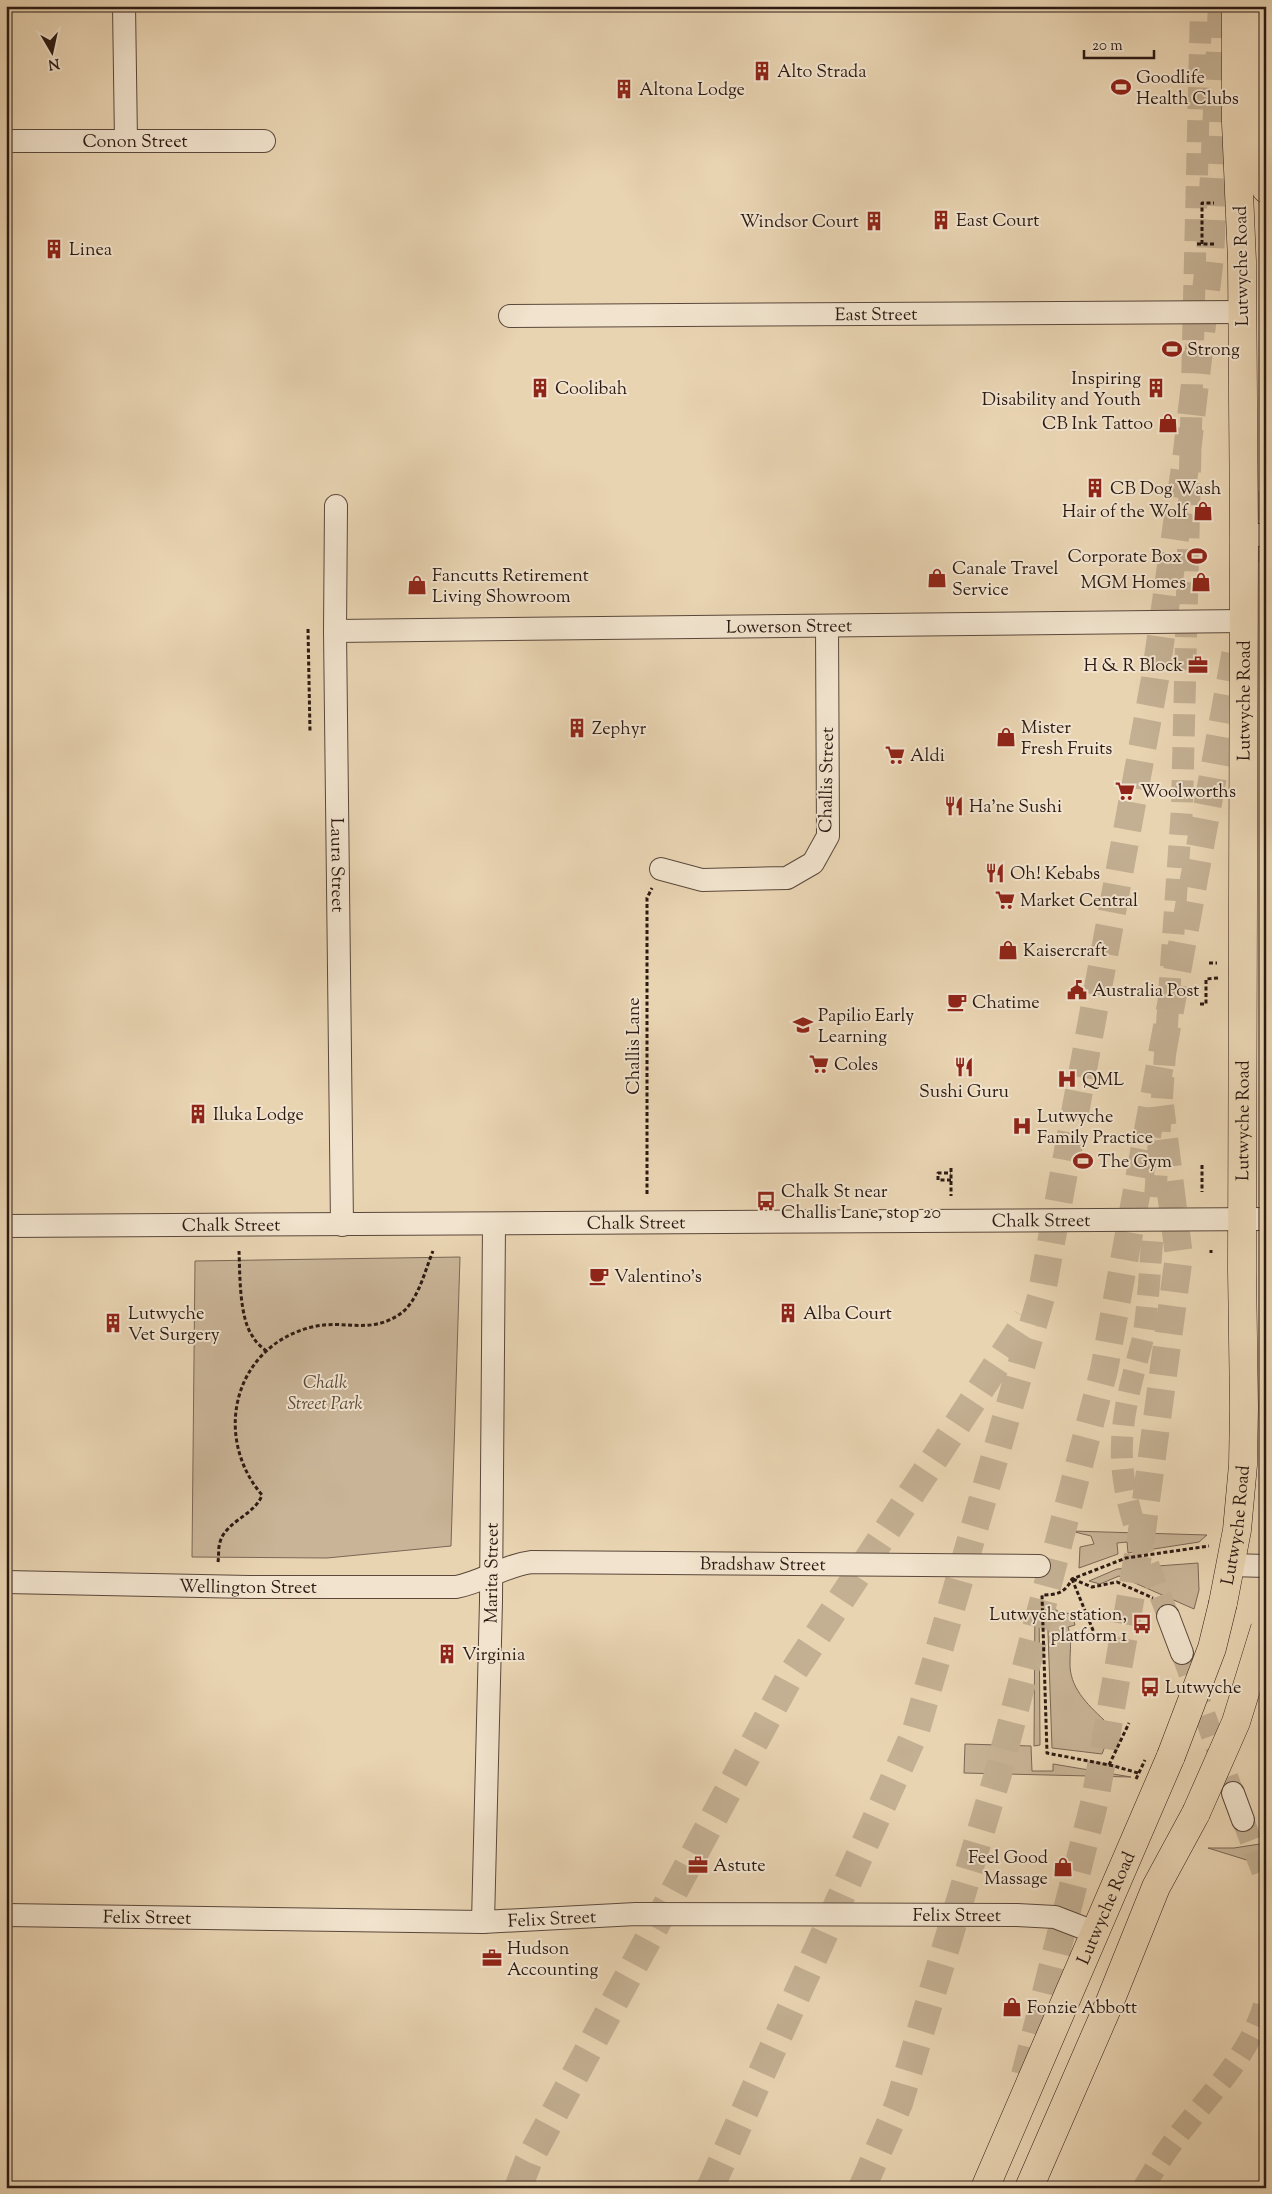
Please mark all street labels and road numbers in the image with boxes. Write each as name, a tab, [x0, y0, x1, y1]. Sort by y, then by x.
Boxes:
street label: Conon Street	[82, 130, 188, 156]
street label: Lutwyche Road	[1229, 205, 1257, 326]
street label: East Street	[835, 303, 917, 329]
street label: Lowerson Street	[726, 614, 852, 642]
street label: Lutwyche Road	[1232, 640, 1259, 761]
street label: Challis Street	[814, 727, 842, 833]
street label: Laura Street	[322, 818, 349, 912]
street label: Challis Lane	[622, 997, 648, 1095]
street label: Lutwyche Road	[1231, 1060, 1258, 1181]
street label: Chalk Street	[992, 1209, 1090, 1236]
street label: Chalk Street	[587, 1211, 685, 1238]
street label: Chalk Street	[182, 1213, 280, 1240]
street label: Lutwyche Road	[1216, 1464, 1258, 1587]
street label: Marita Street	[479, 1522, 507, 1624]
street label: Bradshaw Street	[700, 1552, 826, 1579]
street label: Wellington Street	[179, 1575, 317, 1602]
street label: Lutwyche Road	[1072, 1848, 1143, 1969]
street label: Felix Street	[913, 1904, 1001, 1930]
street label: Felix Street	[103, 1905, 191, 1933]
street label: Felix Street	[507, 1905, 597, 1936]

